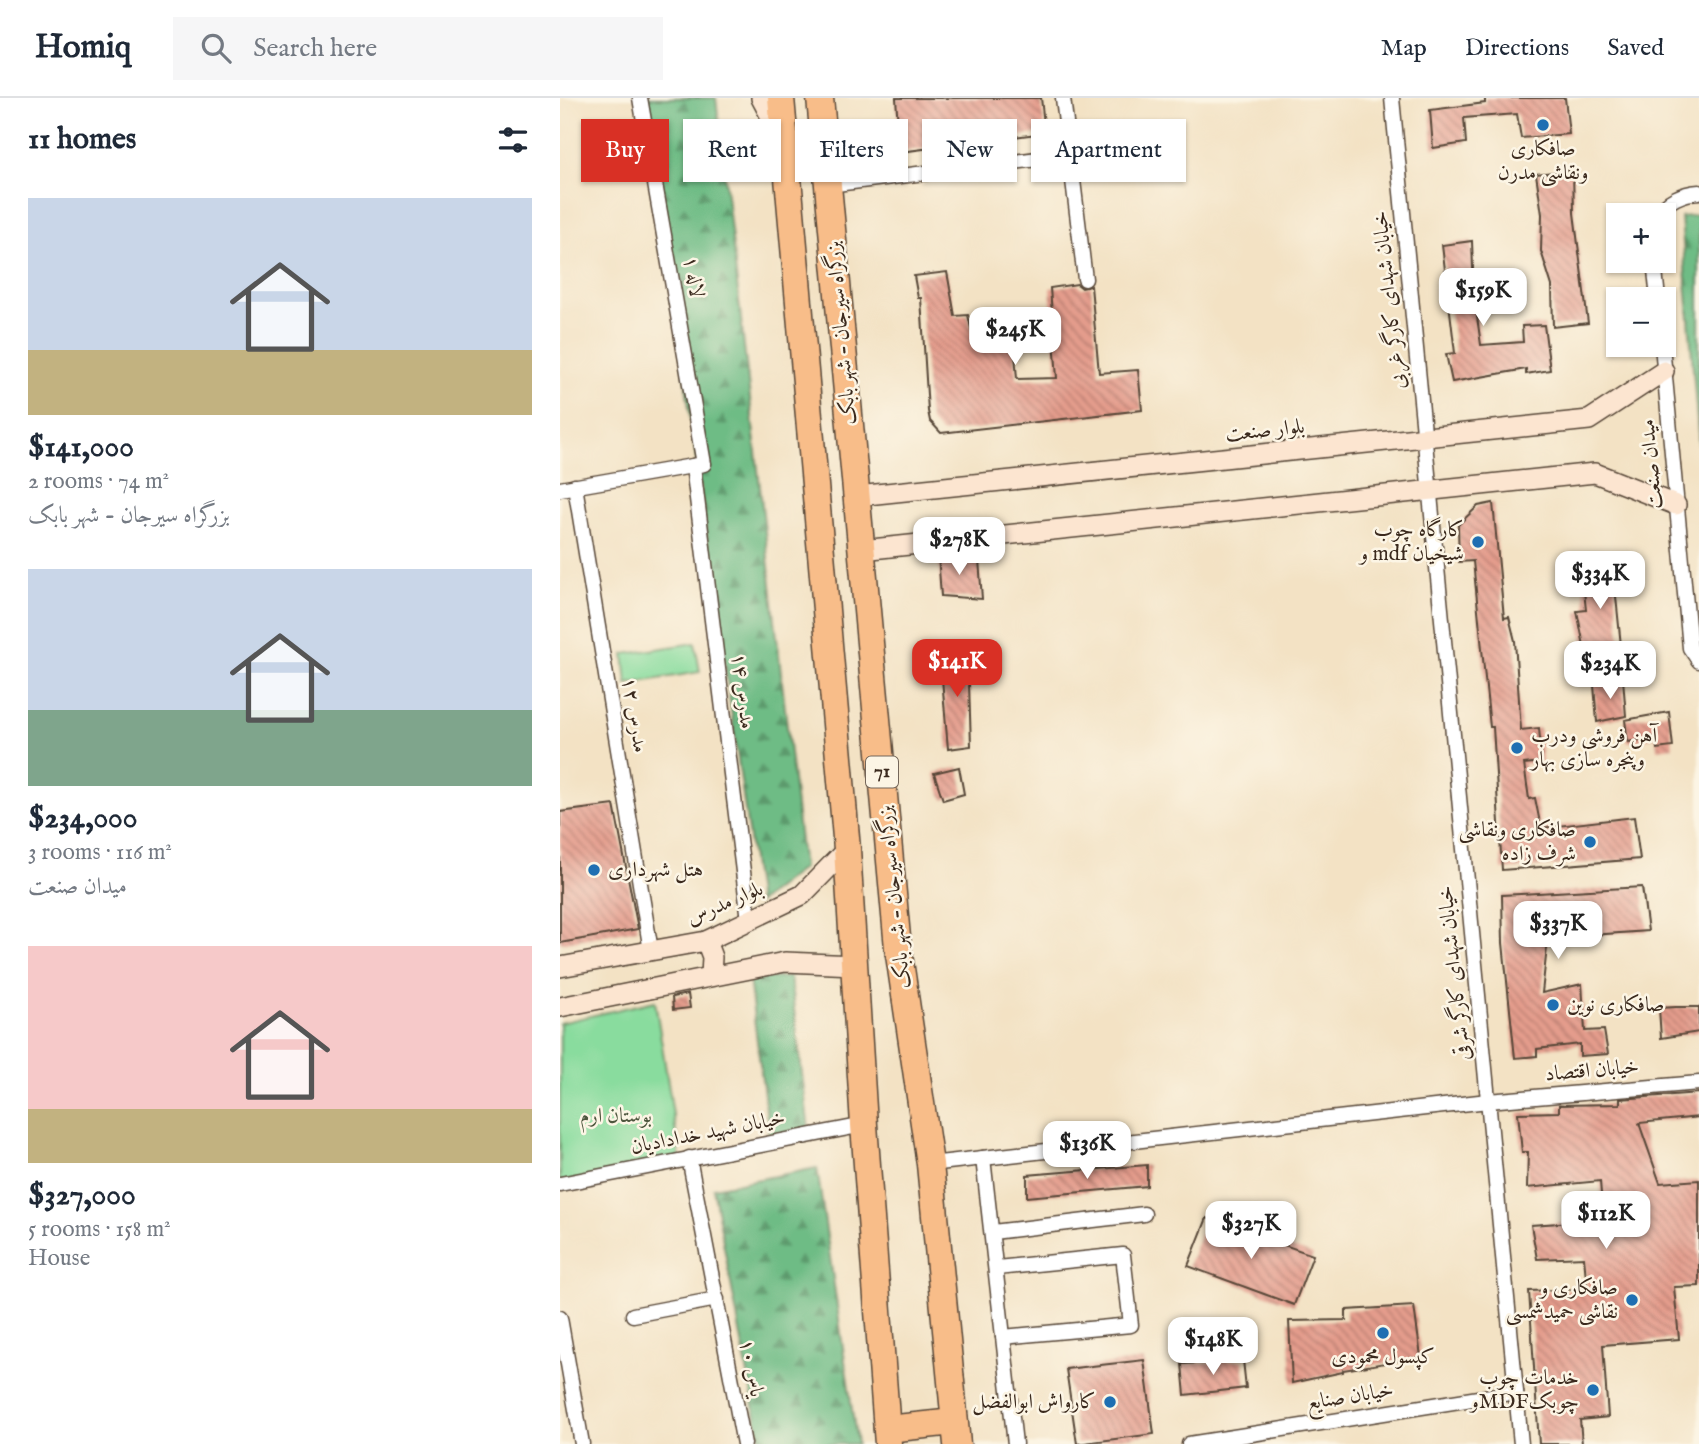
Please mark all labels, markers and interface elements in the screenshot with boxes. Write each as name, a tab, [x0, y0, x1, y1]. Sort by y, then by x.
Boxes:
search box	[173, 17, 663, 80]
text: Homiq	[35, 27, 131, 69]
icon: search	[197, 29, 235, 67]
text: Search here	[253, 32, 377, 65]
text: Map	[1381, 33, 1427, 64]
text: Directions	[1465, 33, 1569, 64]
text: Saved	[1607, 33, 1664, 64]
marker: صافکاری ونقاشی مدرن	[1535, 117, 1551, 133]
chip: Buy	[581, 119, 669, 182]
chip: Rent	[683, 119, 781, 182]
chip: Filters	[795, 119, 908, 182]
chip: New	[922, 119, 1017, 182]
chip: Apartment	[1031, 119, 1186, 182]
text: 11 homes	[28, 121, 136, 159]
icon: filters	[494, 121, 532, 159]
place label: صافکاری ونقاشی مدرن	[1498, 136, 1588, 187]
map controls	[1606, 203, 1676, 357]
button: +	[1606, 203, 1676, 273]
street label: خیابان شهدای کارگر غربی	[1365, 210, 1413, 391]
street label: بزرگراه سیرجان - شهر بابک	[819, 240, 863, 426]
icon: home	[217, 244, 343, 370]
street label: لاله ۱	[676, 254, 710, 300]
pin: $159K	[1434, 268, 1532, 328]
text: $159K	[1455, 276, 1511, 305]
button: −	[1606, 287, 1676, 357]
pin: $245K	[966, 308, 1064, 367]
text: $245K	[985, 315, 1045, 344]
street label: بلوار صنعت	[1224, 413, 1306, 449]
street label: میدان صنعت	[1635, 418, 1669, 510]
text: $141,000	[28, 429, 134, 467]
text: 2 rooms · 74 m²	[28, 467, 169, 496]
text: بزرگراه سیرجان - شهر بابک	[28, 501, 229, 530]
place label: کارگاه چوب و mdf شیخیان	[1358, 516, 1464, 568]
pin: $278K	[910, 518, 1008, 577]
text: $278K	[929, 525, 989, 554]
marker: کارگاه چوب و mdf شیخیان	[1470, 534, 1486, 550]
pin: $334K	[1551, 552, 1649, 611]
text: $334K	[1571, 559, 1629, 588]
icon: home	[217, 615, 343, 741]
pin: $141K	[908, 640, 1006, 699]
pin: $234K	[1561, 642, 1659, 701]
text: $141K	[928, 647, 986, 676]
text: $234K	[1580, 649, 1640, 678]
street label: مدرس ۱۴	[724, 651, 760, 731]
street label: مدرس ۱۲	[615, 675, 653, 755]
place label: آهن فروشی ودرب وپنجره سازی بهار	[1529, 722, 1660, 774]
marker: آهن فروشی ودرب وپنجره سازی بهار	[1509, 740, 1525, 756]
road number: 71	[866, 757, 898, 788]
text: $234,000	[28, 800, 138, 838]
street label: بزرگراه سیرجان - شهر بابک	[870, 804, 918, 990]
place label: صافکاری ونقاشی شرف زاده	[1459, 817, 1576, 868]
marker: صافکاری ونقاشی شرف زاده	[1582, 834, 1598, 850]
text: 3 rooms · 116 m²	[28, 838, 172, 867]
place label: هتل شهرداری	[608, 857, 703, 884]
marker: هتل شهرداری	[586, 862, 602, 878]
text: میدان صنعت	[28, 872, 127, 901]
street label: بلوار مدرس	[683, 876, 767, 932]
street label: خیابان شهدای کارگر شرقی	[1430, 884, 1478, 1062]
pin: $337K	[1509, 902, 1607, 961]
text: $337K	[1529, 909, 1587, 938]
icon: home	[217, 992, 343, 1118]
place label: صافکاری نوین	[1567, 992, 1665, 1019]
marker: صافکاری نوین	[1545, 997, 1561, 1013]
street label: خیابان اقتصاد	[1544, 1053, 1640, 1089]
park label: بوستان ارم	[580, 1103, 652, 1133]
street label: خیابان شهید خدادادیان	[628, 1105, 788, 1161]
pin: $136K	[1038, 1122, 1136, 1181]
text: $136K	[1059, 1129, 1115, 1158]
text: $327,000	[28, 1177, 136, 1215]
pin: $112K	[1557, 1192, 1655, 1251]
text: $112K	[1577, 1199, 1635, 1228]
pin: $327K	[1202, 1202, 1300, 1261]
text: $327K	[1221, 1209, 1281, 1238]
text: 5 rooms · 158 m²	[28, 1215, 171, 1244]
text: House	[28, 1244, 90, 1273]
place label: صافکاری و نقاشی حمیدشمسی	[1506, 1275, 1618, 1326]
marker: صافکاری و نقاشی حمیدشمسی	[1624, 1292, 1640, 1308]
pin: $148K	[1164, 1318, 1262, 1377]
text: $148K	[1184, 1325, 1242, 1354]
marker: کپسول محمودی	[1375, 1325, 1391, 1341]
street label: یاس ۱۰	[732, 1337, 770, 1400]
place label: کپسول محمودی	[1331, 1344, 1435, 1371]
place label: خدمات چوب وMDFچوبک	[1468, 1365, 1579, 1416]
street label: خیابان صنایع	[1304, 1377, 1396, 1421]
marker: خدمات چوب وMDFچوبک	[1585, 1382, 1601, 1398]
place label: کارواش ابوالفضل	[972, 1389, 1096, 1416]
marker: کارواش ابوالفضل	[1102, 1394, 1118, 1410]

